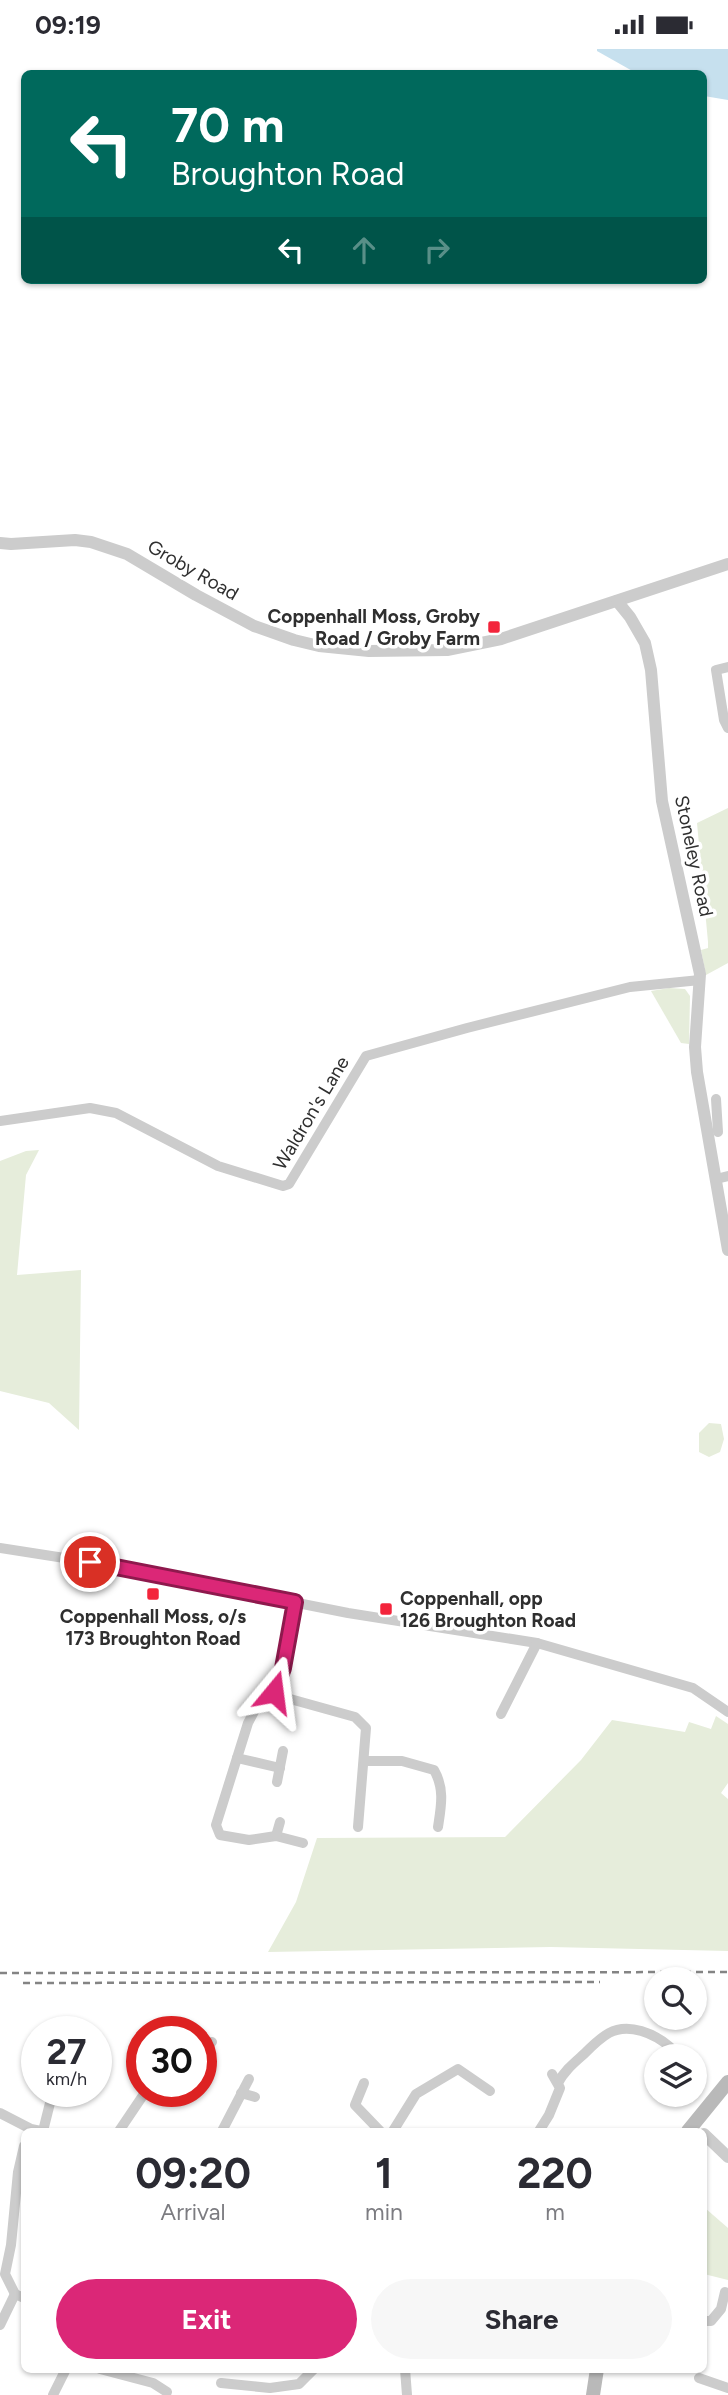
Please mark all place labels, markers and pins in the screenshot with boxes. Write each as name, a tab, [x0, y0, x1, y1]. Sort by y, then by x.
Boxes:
place label: Coppenhall Moss, Groby Road / Groby Farm	[268, 605, 480, 650]
marker: Coppenhall Moss, Groby Road / Groby Farm	[486, 619, 502, 635]
pin	[60, 1532, 120, 1592]
marker: Coppenhall Moss, o/s 173 Broughton Road	[145, 1586, 161, 1602]
place label: Coppenhall, opp 126 Broughton Road	[400, 1587, 576, 1632]
marker: Coppenhall, opp 126 Broughton Road	[378, 1601, 394, 1617]
place label: Coppenhall Moss, o/s 173 Broughton Road	[60, 1605, 246, 1650]

